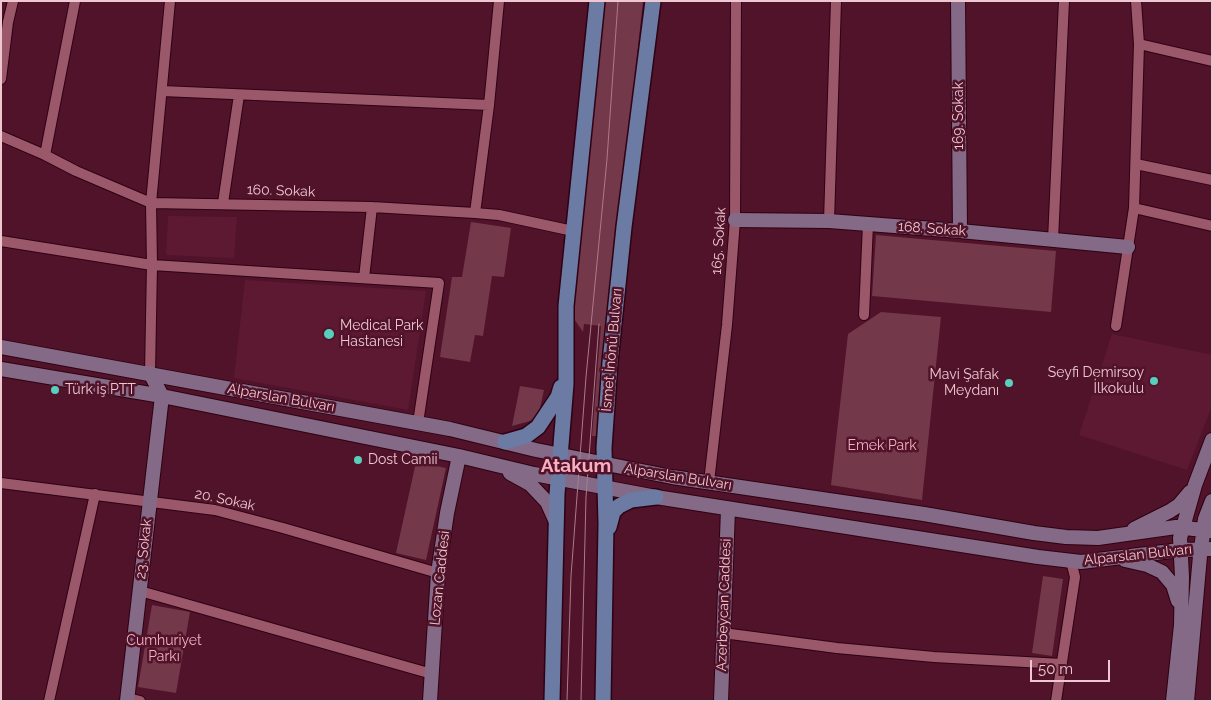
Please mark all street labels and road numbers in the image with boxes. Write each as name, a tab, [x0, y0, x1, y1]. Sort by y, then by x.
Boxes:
street label: 169. Sokak	[951, 82, 967, 150]
street label: 160. Sokak	[246, 181, 316, 201]
street label: 165. Sokak	[708, 207, 730, 275]
street label: 168. Sokak	[897, 218, 967, 240]
street label: İsmet İnönü Bulvarı	[598, 288, 626, 412]
street label: Alparslan Bulvarı	[226, 380, 336, 416]
street label: Alparslan Bulvarı	[623, 460, 733, 494]
street label: 20. Sokak	[193, 485, 257, 515]
street label: 23. Sokak	[132, 518, 156, 580]
street label: Lozan Caddesi	[427, 530, 453, 626]
street label: Azerbeycan Caddesi	[713, 538, 735, 672]
street label: Alparslan Bulvarı	[1083, 541, 1193, 569]

